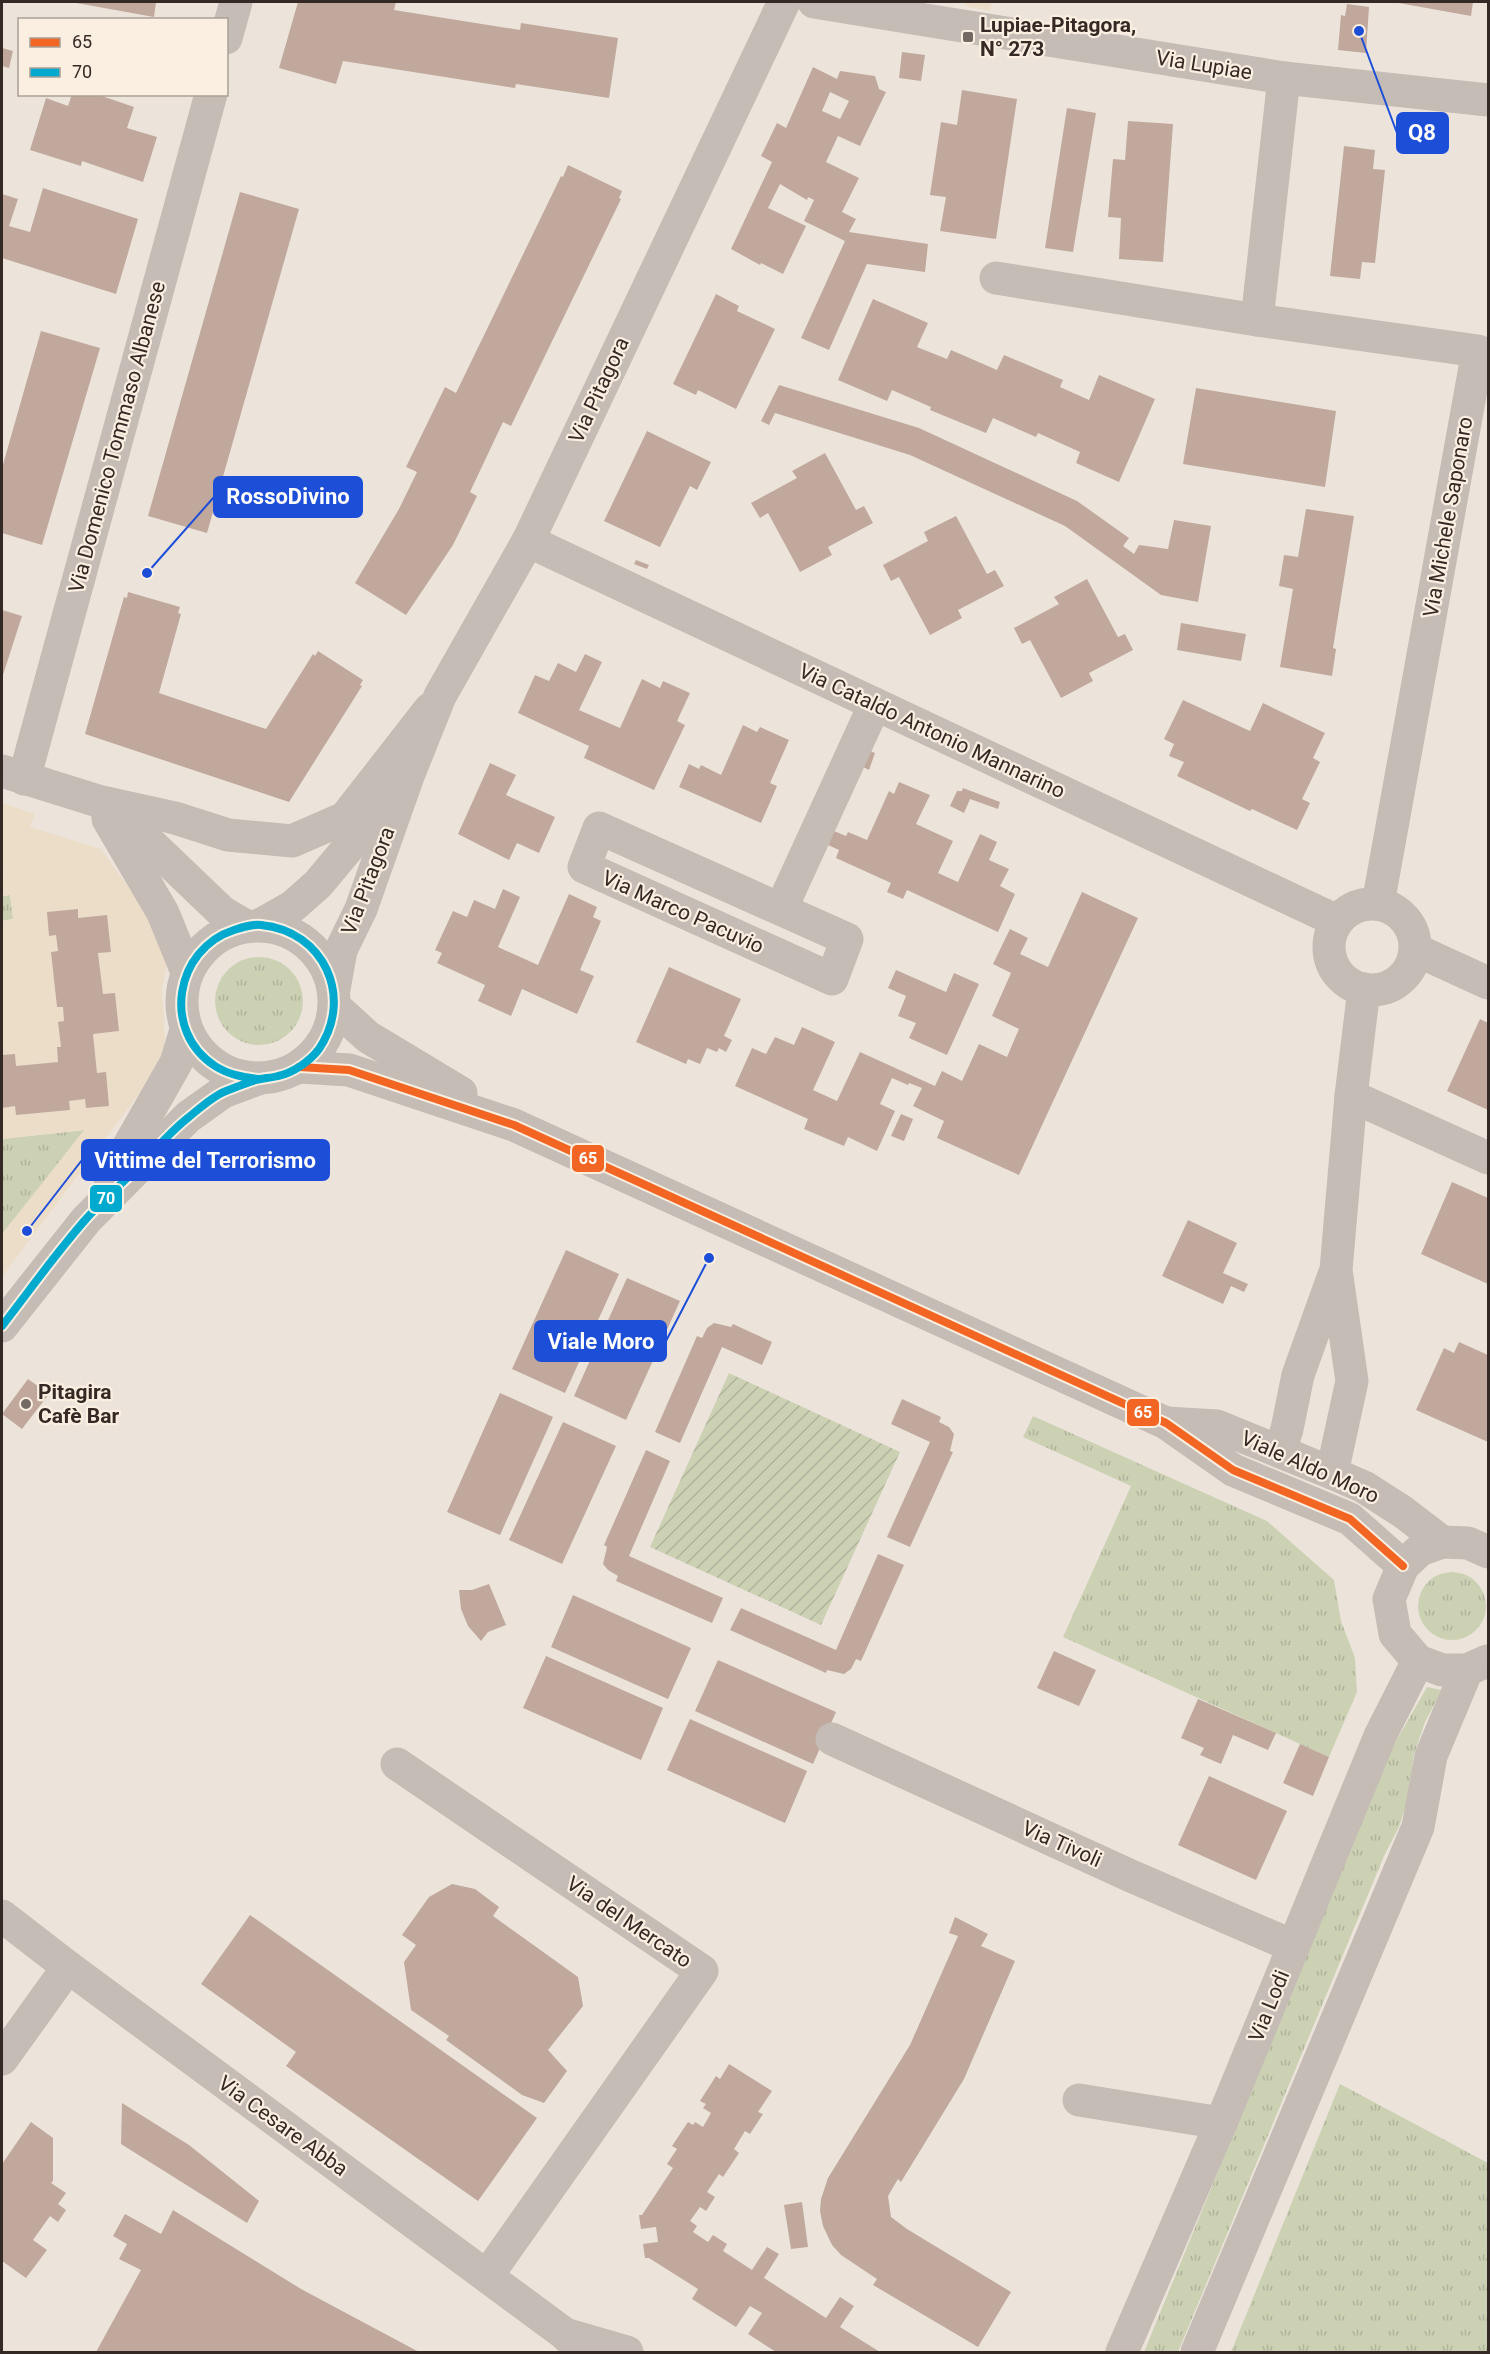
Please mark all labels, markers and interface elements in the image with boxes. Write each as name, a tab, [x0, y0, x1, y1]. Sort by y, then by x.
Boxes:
place label: Lupiae-Pitagora, N° 273	[980, 13, 1136, 61]
legend	[18, 18, 228, 96]
marker: Lupiae-Pitagora, N° 273	[961, 30, 975, 44]
text: 65	[72, 31, 92, 52]
street label: Via Lupiae	[1154, 46, 1254, 84]
text: 70	[72, 61, 92, 82]
callout: Q8	[1397, 113, 1448, 153]
text: Q8	[1408, 120, 1436, 145]
street label: Via Domenico Tommaso Albanese	[64, 279, 170, 595]
street label: Via Pitagora	[564, 333, 634, 447]
street label: Via Michele Saponaro	[1419, 415, 1477, 619]
callout: RossoDivino	[214, 477, 362, 517]
text: RossoDivino	[226, 484, 350, 509]
street label: Via Cataldo Antonio Mannarino	[795, 659, 1069, 803]
street label: Via Pitagora	[336, 824, 400, 938]
street label: Via Marco Pacuvio	[598, 866, 768, 958]
callout: Vittime del Terrorismo	[82, 1140, 329, 1180]
line badge: 65	[571, 1144, 605, 1173]
text: Vittime del Terrorismo	[94, 1148, 316, 1173]
text: 65	[579, 1149, 597, 1168]
line badge: 70	[89, 1184, 123, 1213]
text: 70	[97, 1189, 115, 1208]
callout: Viale Moro	[535, 1321, 666, 1361]
text: Viale Moro	[548, 1329, 654, 1354]
place label: Pitagira Cafè Bar	[38, 1380, 119, 1428]
marker: Pitagira Cafè Bar	[19, 1397, 33, 1411]
line badge: 65	[1126, 1398, 1160, 1427]
text: 65	[1134, 1403, 1152, 1422]
street label: Viale Aldo Moro	[1237, 1426, 1383, 1508]
street label: Via Tivoli	[1019, 1816, 1105, 1872]
street label: Via del Mercato	[562, 1871, 696, 1973]
street label: Via Lodi	[1244, 1967, 1294, 2045]
street label: Via Cesare Abba	[214, 2071, 352, 2181]

